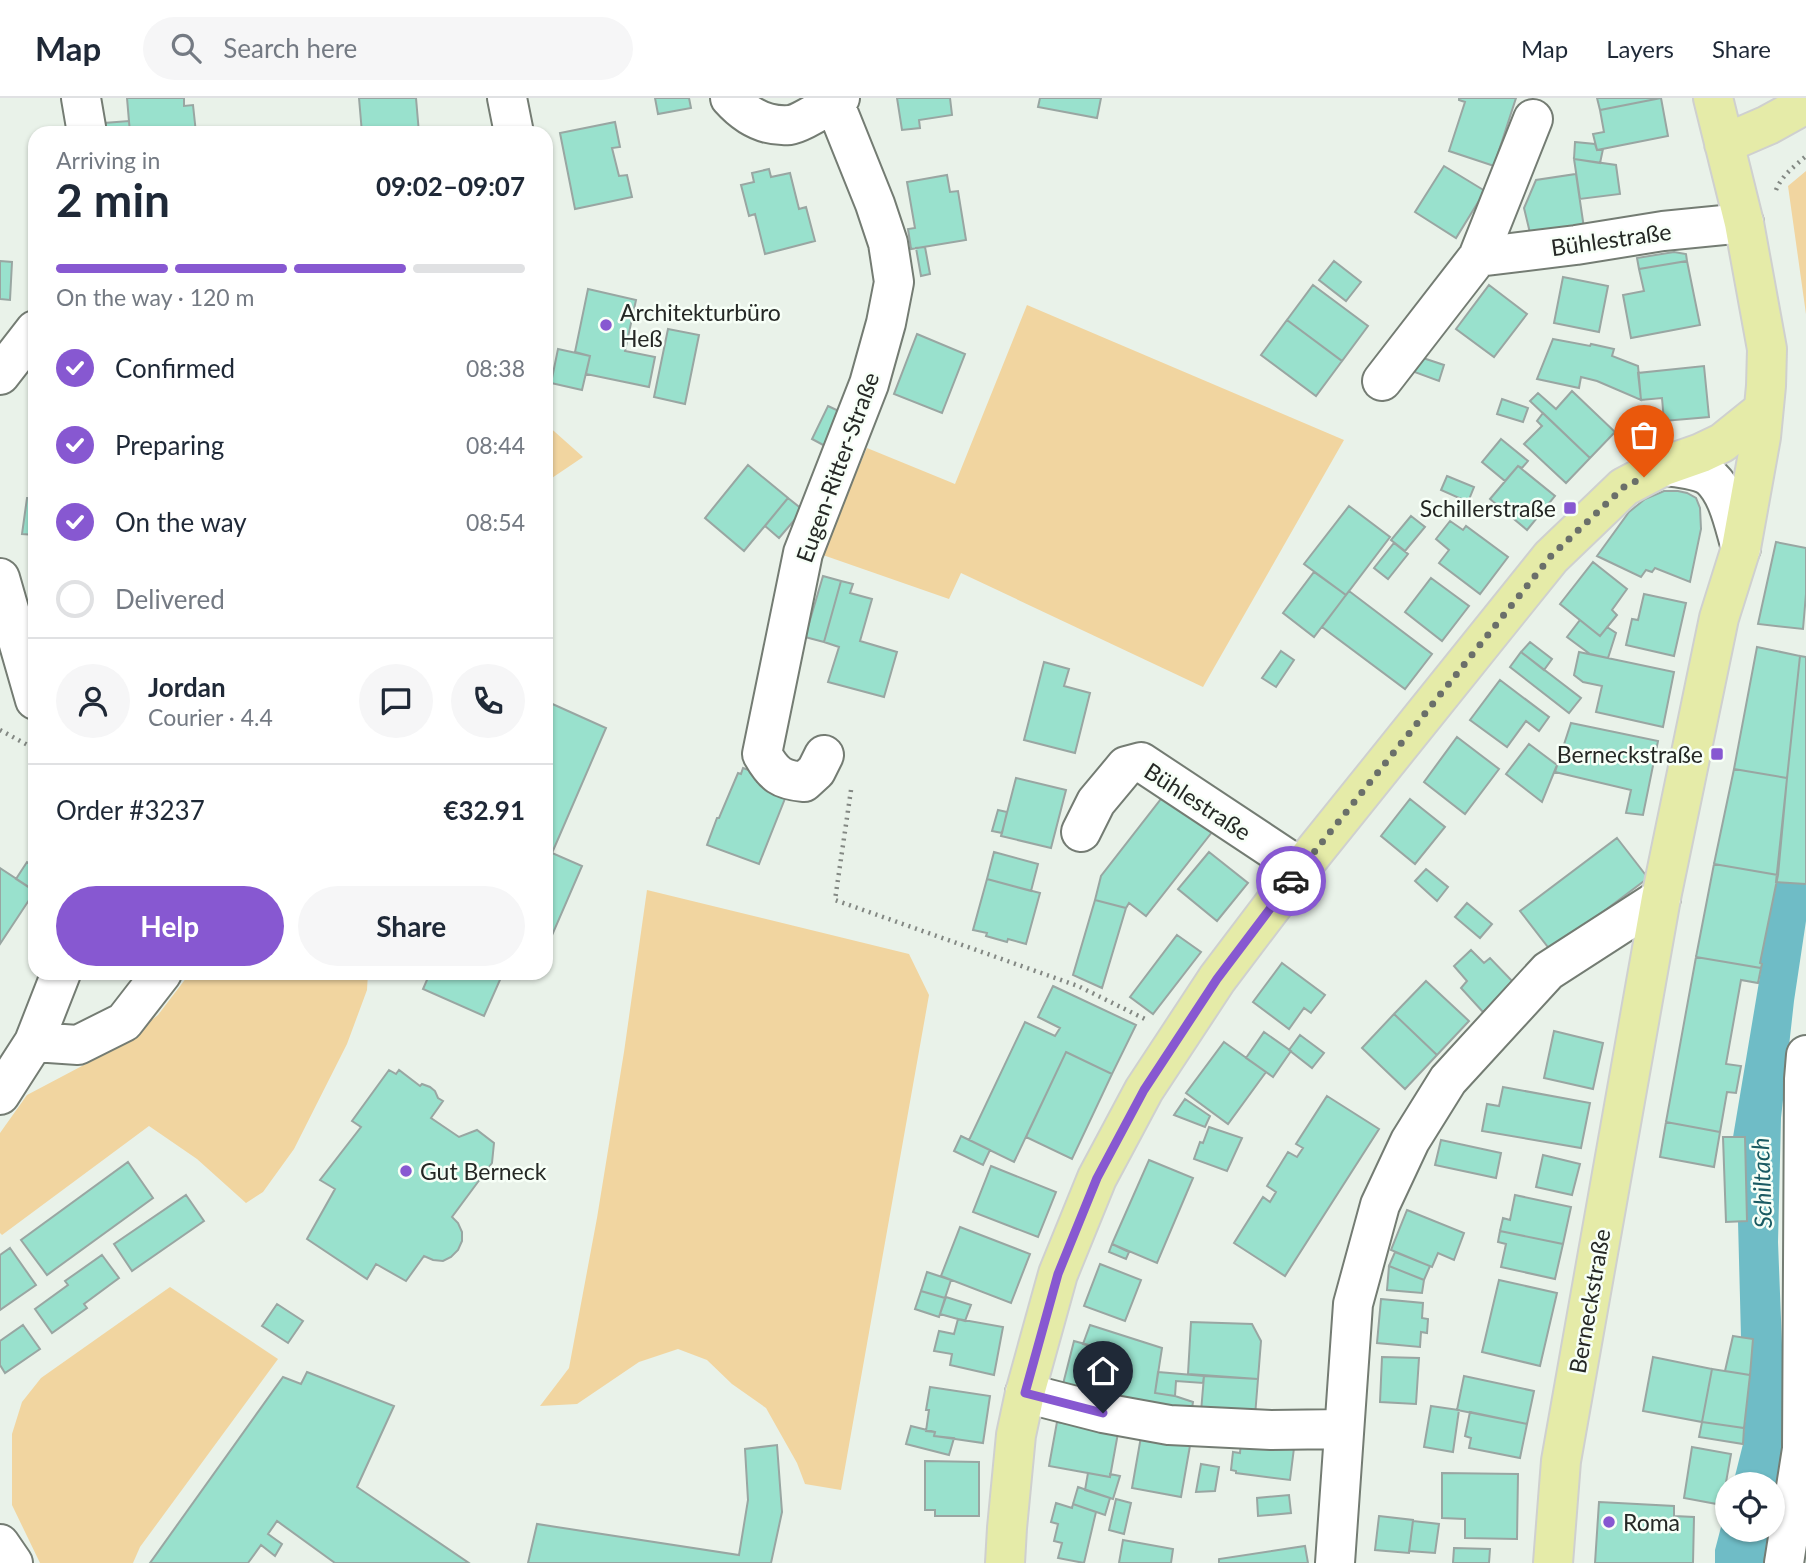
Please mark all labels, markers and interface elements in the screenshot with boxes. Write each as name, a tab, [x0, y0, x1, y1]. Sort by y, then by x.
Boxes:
search box	[143, 17, 633, 80]
text: Map	[35, 28, 101, 68]
icon: search	[167, 29, 205, 67]
text: Search here	[223, 32, 357, 64]
text: Map	[1521, 34, 1568, 63]
text: Layers	[1606, 34, 1674, 63]
text: Share	[1712, 34, 1771, 63]
text: Arriving in	[56, 146, 160, 174]
text: 09:02–09:07	[376, 170, 525, 202]
text: 2 min	[56, 172, 170, 227]
street label: Bühlestraße	[1549, 217, 1673, 261]
text: On the way · 120 m	[56, 283, 255, 311]
place label: Architekturbüro Heß	[620, 298, 781, 352]
marker: Architekturbüro Heß	[598, 317, 614, 333]
icon: check	[56, 349, 94, 387]
text: Confirmed	[115, 352, 235, 384]
text: 08:38	[466, 354, 525, 382]
street label: Eugen-Ritter-Straße	[790, 368, 884, 566]
pin	[1614, 405, 1674, 477]
icon: bag	[1625, 416, 1663, 454]
icon: check	[56, 426, 94, 464]
text: Preparing	[115, 429, 224, 461]
text: 08:44	[466, 431, 525, 459]
place label: Schillerstraße	[1420, 494, 1556, 522]
marker: Schillerstraße	[1562, 500, 1578, 516]
icon: check	[56, 503, 94, 541]
text: On the way	[115, 506, 247, 538]
text: 08:54	[466, 508, 525, 536]
text: Delivered	[115, 583, 225, 615]
button: person	[56, 664, 130, 738]
button: chat	[359, 664, 433, 738]
button: phone	[451, 664, 525, 738]
text: Jordan	[148, 671, 226, 703]
text: Courier · 4.4	[148, 703, 273, 731]
place label: Berneckstraße	[1557, 740, 1703, 768]
marker: Berneckstraße	[1709, 746, 1725, 762]
street label: Bühlestraße	[1140, 756, 1256, 846]
text: Order #3237	[56, 794, 205, 826]
text: €32.91	[443, 794, 525, 826]
courier	[1256, 846, 1326, 916]
icon: car	[1272, 862, 1310, 900]
button: Help	[56, 886, 284, 966]
button: Share	[298, 886, 525, 966]
water label: Schiltach	[1745, 1137, 1777, 1229]
place label: Gut Berneck	[420, 1157, 547, 1185]
marker: Gut Berneck	[398, 1163, 414, 1179]
street label: Berneckstraße	[1563, 1227, 1615, 1375]
pin	[1073, 1341, 1133, 1413]
icon: home	[1084, 1352, 1122, 1390]
map controls	[1715, 1472, 1785, 1542]
button: locate	[1715, 1472, 1785, 1542]
place label: Roma	[1623, 1508, 1680, 1536]
marker: Roma	[1601, 1514, 1617, 1530]

